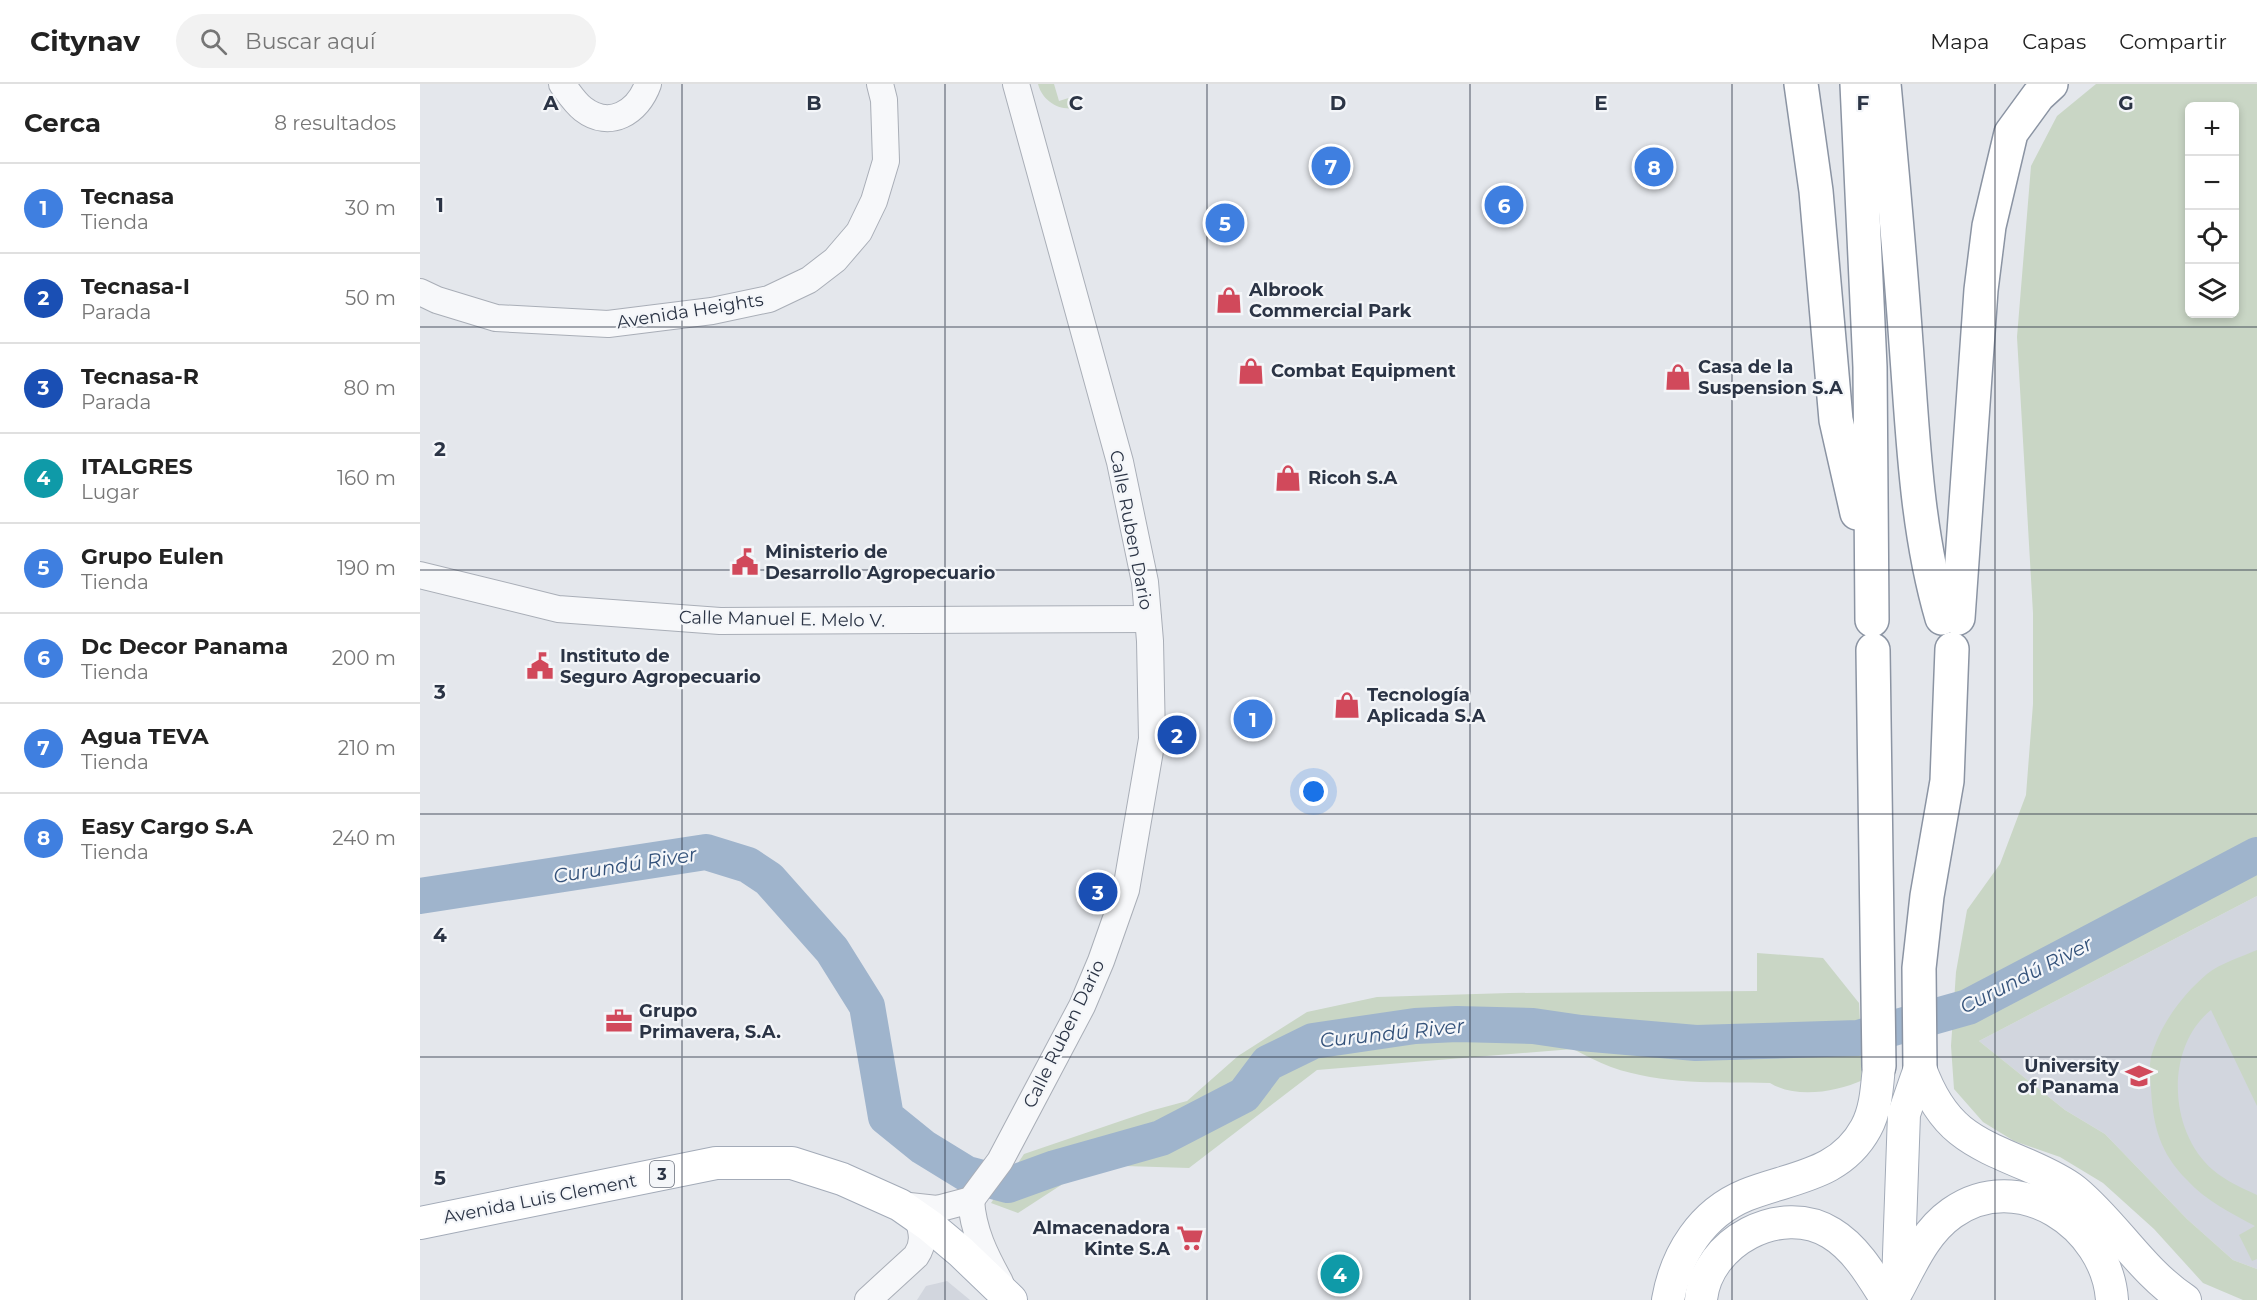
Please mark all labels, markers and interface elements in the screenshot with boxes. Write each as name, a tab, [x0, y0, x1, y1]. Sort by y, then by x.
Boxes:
search box	[176, 14, 596, 68]
text: Citynav	[30, 24, 140, 58]
icon: search	[197, 25, 230, 58]
text: Buscar aquí	[245, 28, 376, 55]
text: Mapa	[1930, 29, 1989, 54]
text: Capas	[2022, 29, 2086, 54]
text: Compartir	[2119, 29, 2227, 54]
text: A	[542, 91, 559, 115]
text: B	[806, 91, 822, 115]
text: C	[1069, 91, 1084, 115]
text: D	[1330, 91, 1346, 115]
text: E	[1594, 91, 1608, 115]
text: F	[1857, 91, 1870, 115]
text: G	[2118, 91, 2134, 115]
map controls	[2185, 102, 2239, 318]
button: +	[2185, 102, 2239, 156]
text: Cerca	[24, 107, 101, 139]
text: 8 resultados	[274, 111, 396, 135]
pin: 7	[1312, 144, 1350, 188]
pin: 8	[1634, 144, 1674, 190]
button: −	[2185, 156, 2239, 210]
pin: 6	[1484, 182, 1524, 228]
text: Tecnasa	[81, 183, 174, 210]
text: 1	[436, 193, 444, 217]
text: 1	[40, 196, 47, 220]
text: 30 m	[345, 196, 396, 220]
pin: 5	[1206, 200, 1244, 246]
text: Tienda	[81, 210, 149, 234]
button: locate	[2185, 210, 2239, 264]
button: layers	[2185, 264, 2239, 318]
text: Tecnasa-I	[81, 273, 190, 300]
place label: Albrook Commercial Park	[1248, 279, 1412, 322]
shop icon: Albrook Commercial Park	[1214, 285, 1244, 315]
text: 2	[38, 286, 49, 310]
text: 50 m	[345, 286, 396, 310]
street label: Avenida Heights	[615, 289, 765, 333]
text: Parada	[81, 300, 151, 324]
shop icon: Combat Equipment	[1236, 356, 1266, 386]
place label: Casa de la Suspension S.A	[1698, 356, 1843, 399]
place label: Combat Equipment	[1271, 360, 1456, 382]
shop icon: Casa de la Suspension S.A	[1663, 362, 1693, 392]
text: Tecnasa-R	[81, 363, 199, 390]
text: 3	[38, 376, 49, 400]
text: 80 m	[344, 376, 396, 400]
text: Parada	[81, 390, 151, 414]
text: 2	[434, 437, 446, 461]
street label: Calle Ruben Dario	[1105, 448, 1157, 612]
text: ITALGRES	[81, 453, 193, 480]
shop icon: Ricoh S.A	[1273, 463, 1303, 493]
text: 4	[37, 466, 50, 490]
text: 160 m	[337, 466, 396, 490]
place label: Ricoh S.A	[1308, 467, 1398, 489]
text: Lugar	[81, 480, 140, 504]
place label: Ministerio de Desarrollo Agropecuario	[765, 541, 995, 584]
text: Grupo Eulen	[81, 543, 224, 570]
public building icon: Ministerio de Desarrollo Agropecuario	[730, 547, 760, 577]
text: 5	[38, 556, 49, 580]
text: 190 m	[337, 556, 396, 580]
text: Tienda	[81, 570, 149, 594]
street label: Calle Manuel E. Melo V.	[679, 606, 885, 632]
text: Dc Decor Panama	[81, 633, 288, 660]
place label: Instituto de Seguro Agropecuario	[560, 645, 761, 688]
text: 6	[37, 646, 50, 670]
text: 200 m	[332, 646, 396, 670]
public building icon: Instituto de Seguro Agropecuario	[525, 651, 555, 681]
text: Tienda	[81, 660, 149, 684]
text: 3	[433, 680, 446, 704]
place label: Tecnología Aplicada S.A	[1366, 684, 1486, 727]
shop icon: Tecnología Aplicada S.A	[1332, 690, 1362, 720]
pin: 1	[1234, 696, 1272, 742]
pin: 2	[1158, 712, 1197, 758]
text: Agua TEVA	[81, 723, 209, 750]
text: 7	[37, 736, 50, 760]
text: 210 m	[338, 736, 396, 760]
text: Tienda	[81, 750, 149, 774]
your location	[1299, 777, 1328, 806]
text: Easy Cargo S.A	[81, 813, 253, 840]
text: 8	[37, 826, 50, 850]
text: 240 m	[332, 826, 396, 850]
text: Tienda	[81, 840, 149, 864]
water label: Curundú River	[551, 842, 700, 888]
pin: 3	[1078, 870, 1118, 914]
text: 4	[433, 923, 447, 947]
water label: Curundú River	[1956, 931, 2097, 1019]
street label: Calle Ruben Dario	[1019, 956, 1109, 1112]
place label: Grupo Primavera, S.A.	[639, 1000, 781, 1043]
office icon: Grupo Primavera, S.A.	[604, 1006, 634, 1036]
water label: Curundú River	[1319, 1013, 1466, 1053]
place label: University of Panama	[2018, 1055, 2119, 1098]
school or university icon: University of Panama	[2124, 1061, 2154, 1091]
road number: 3	[650, 1161, 674, 1187]
text: 5	[434, 1166, 446, 1190]
street label: Avenida Luis Clement	[442, 1169, 638, 1229]
place label: Almacenadora Kinte S.A	[1032, 1217, 1170, 1260]
supermarket icon: Almacenadora Kinte S.A	[1175, 1223, 1205, 1253]
pin: 4	[1320, 1252, 1360, 1296]

